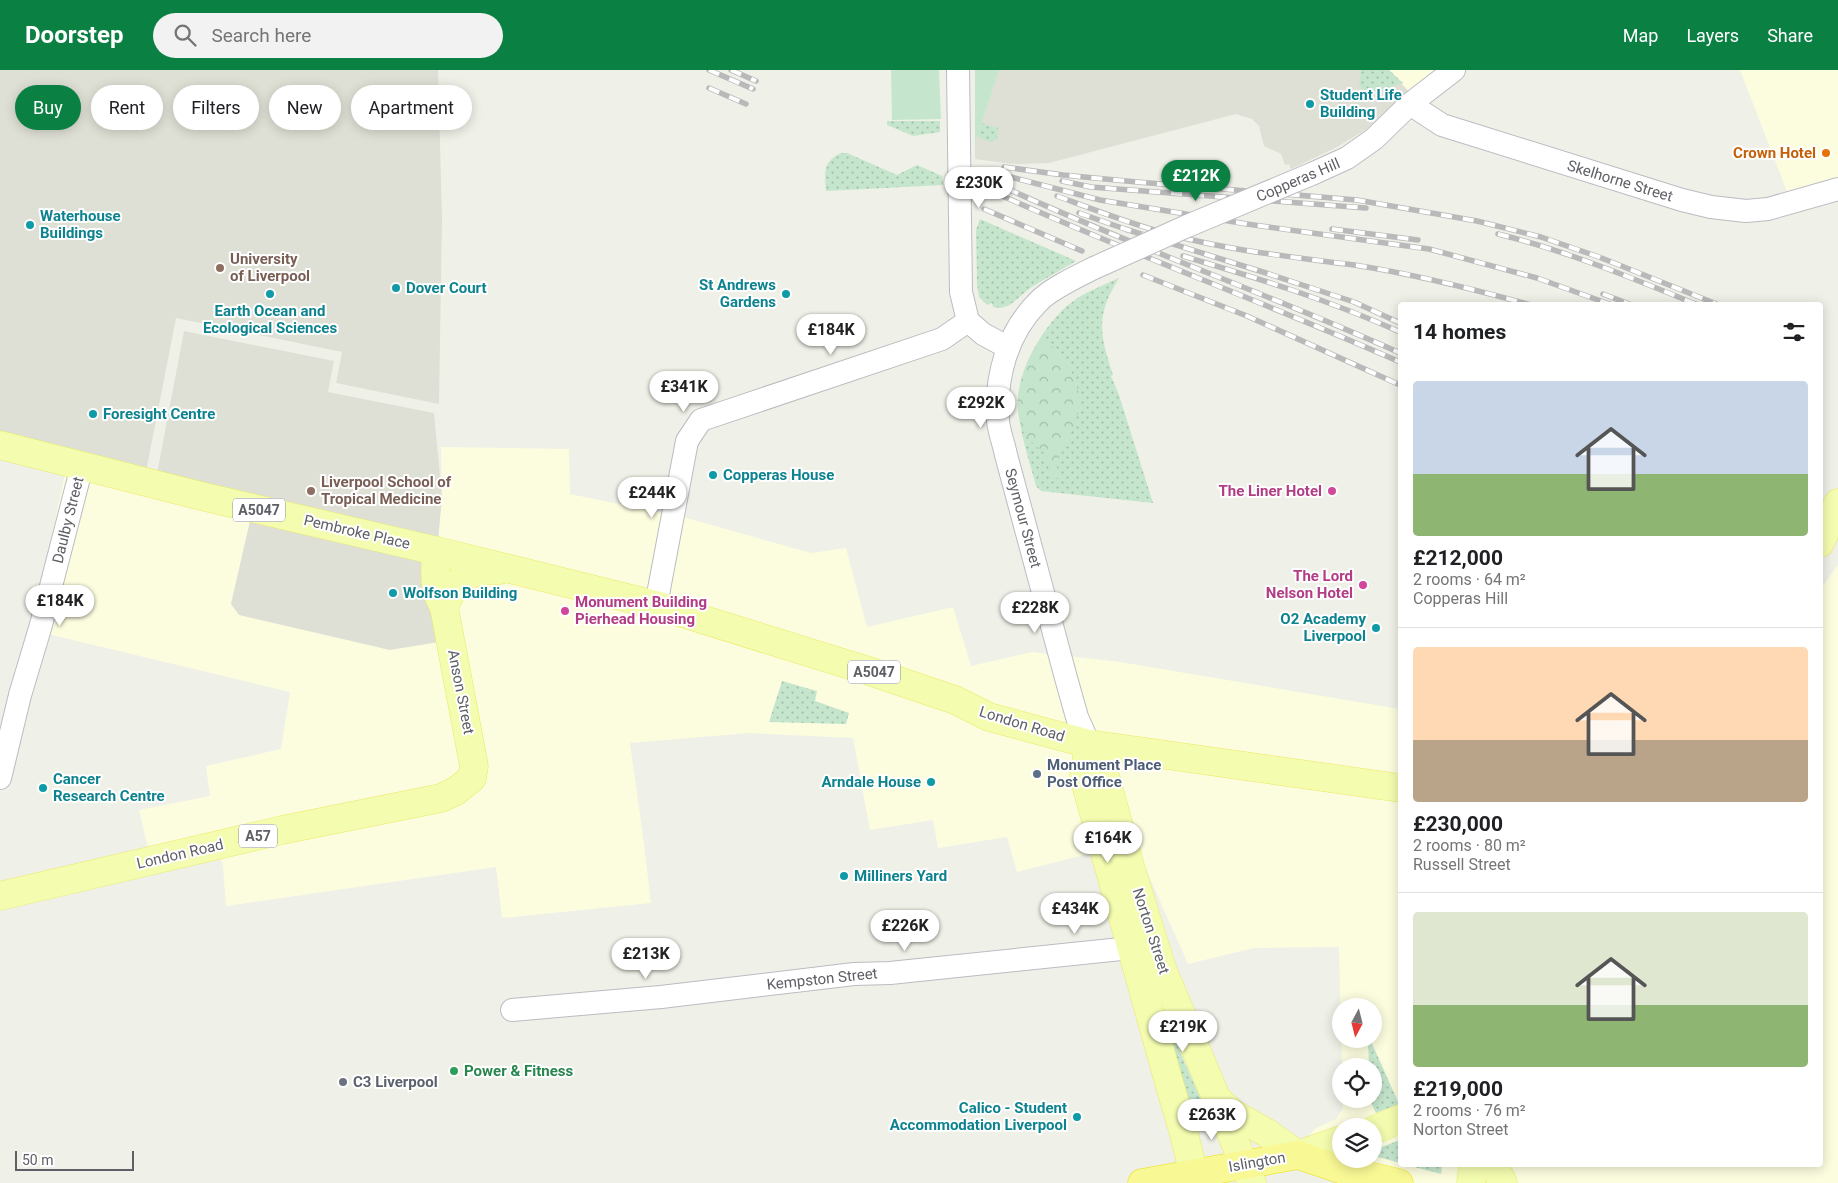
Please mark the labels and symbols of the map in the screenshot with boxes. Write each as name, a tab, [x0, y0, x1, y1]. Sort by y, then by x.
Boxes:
place label: Student Life Building	[1320, 86, 1402, 121]
marker: Student Life Building	[1304, 98, 1316, 110]
place label: Crown Hotel	[1733, 144, 1816, 162]
marker: Crown Hotel	[1820, 147, 1832, 159]
street label: Copperas Hill	[1253, 154, 1343, 206]
street label: Skelhorne Street	[1565, 156, 1675, 206]
pin: £212K	[1161, 160, 1231, 202]
pin: £230K	[944, 166, 1014, 209]
place label: Waterhouse Buildings	[40, 207, 121, 242]
marker: Waterhouse Buildings	[24, 219, 36, 231]
place label: University of Liverpool	[230, 250, 310, 285]
marker: University of Liverpool	[214, 262, 226, 274]
place label: St Andrews Gardens	[699, 276, 776, 311]
place label: Dover Court	[406, 279, 487, 297]
marker: Dover Court	[390, 282, 402, 294]
marker: Earth Ocean and Ecological Sciences	[264, 288, 276, 300]
marker: St Andrews Gardens	[780, 288, 792, 300]
place label: Earth Ocean and Ecological Sciences	[203, 302, 337, 337]
pin: £184K	[796, 314, 866, 356]
pin: £341K	[649, 370, 719, 413]
pin: £292K	[946, 386, 1016, 429]
place label: Foresight Centre	[103, 405, 215, 423]
marker: Foresight Centre	[87, 408, 99, 420]
place label: Copperas House	[723, 466, 834, 484]
street label: Seymour Street	[1001, 466, 1045, 570]
marker: Copperas House	[707, 469, 719, 481]
place label: Liverpool School of Tropical Medicine	[321, 473, 452, 508]
street label: Daulby Street	[49, 475, 87, 565]
pin: £244K	[617, 476, 687, 519]
place label: The Liner Hotel	[1218, 482, 1322, 500]
marker: Liverpool School of Tropical Medicine	[305, 485, 317, 497]
marker: The Liner Hotel	[1326, 485, 1338, 497]
road number: A5047	[233, 498, 285, 522]
street label: Pembroke Place	[302, 511, 412, 553]
place label: The Lord Nelson Hotel	[1266, 567, 1353, 602]
marker: The Lord Nelson Hotel	[1357, 579, 1369, 591]
pin: £184K	[25, 584, 95, 627]
place label: Wolfson Building	[403, 584, 517, 602]
marker: Wolfson Building	[387, 587, 399, 599]
pin: £228K	[1000, 592, 1070, 634]
place label: Monument Building Pierhead Housing	[575, 593, 707, 628]
marker: Monument Building Pierhead Housing	[559, 605, 571, 617]
place label: O2 Academy Liverpool	[1280, 610, 1366, 645]
marker: O2 Academy Liverpool	[1370, 622, 1382, 634]
street label: Anson Street	[444, 648, 478, 736]
road number: A5047	[848, 660, 900, 684]
street label: London Road	[977, 702, 1067, 746]
place label: Monument Place Post Office	[1047, 756, 1161, 791]
marker: Monument Place Post Office	[1031, 768, 1043, 780]
place label: Cancer Research Centre	[53, 770, 165, 805]
place label: Arndale House	[821, 773, 921, 791]
marker: Arndale House	[925, 776, 937, 788]
marker: Cancer Research Centre	[37, 782, 49, 794]
pin: £164K	[1073, 822, 1143, 864]
road number: A57	[239, 824, 277, 848]
street label: London Road	[135, 835, 225, 873]
place label: Milliners Yard	[854, 867, 947, 885]
marker: Milliners Yard	[838, 870, 850, 882]
street label: Norton Street	[1129, 886, 1173, 976]
pin: £434K	[1040, 892, 1110, 935]
pin: £226K	[870, 910, 940, 952]
pin: £213K	[611, 938, 681, 980]
street label: Kempston Street	[766, 964, 878, 994]
north arrow	[1332, 998, 1382, 1048]
pin: £219K	[1148, 1010, 1218, 1053]
place label: Power & Fitness	[464, 1062, 573, 1080]
marker: Power & Fitness	[448, 1065, 460, 1077]
place label: C3 Liverpool	[353, 1073, 438, 1091]
marker: C3 Liverpool	[337, 1076, 349, 1088]
pin: £263K	[1177, 1098, 1247, 1141]
place label: Calico - Student Accommodation Liverpool	[890, 1099, 1067, 1134]
marker: Calico - Student Accommodation Liverpool	[1071, 1111, 1083, 1123]
scale bar	[15, 1148, 134, 1171]
street label: Islington	[1227, 1148, 1287, 1176]

